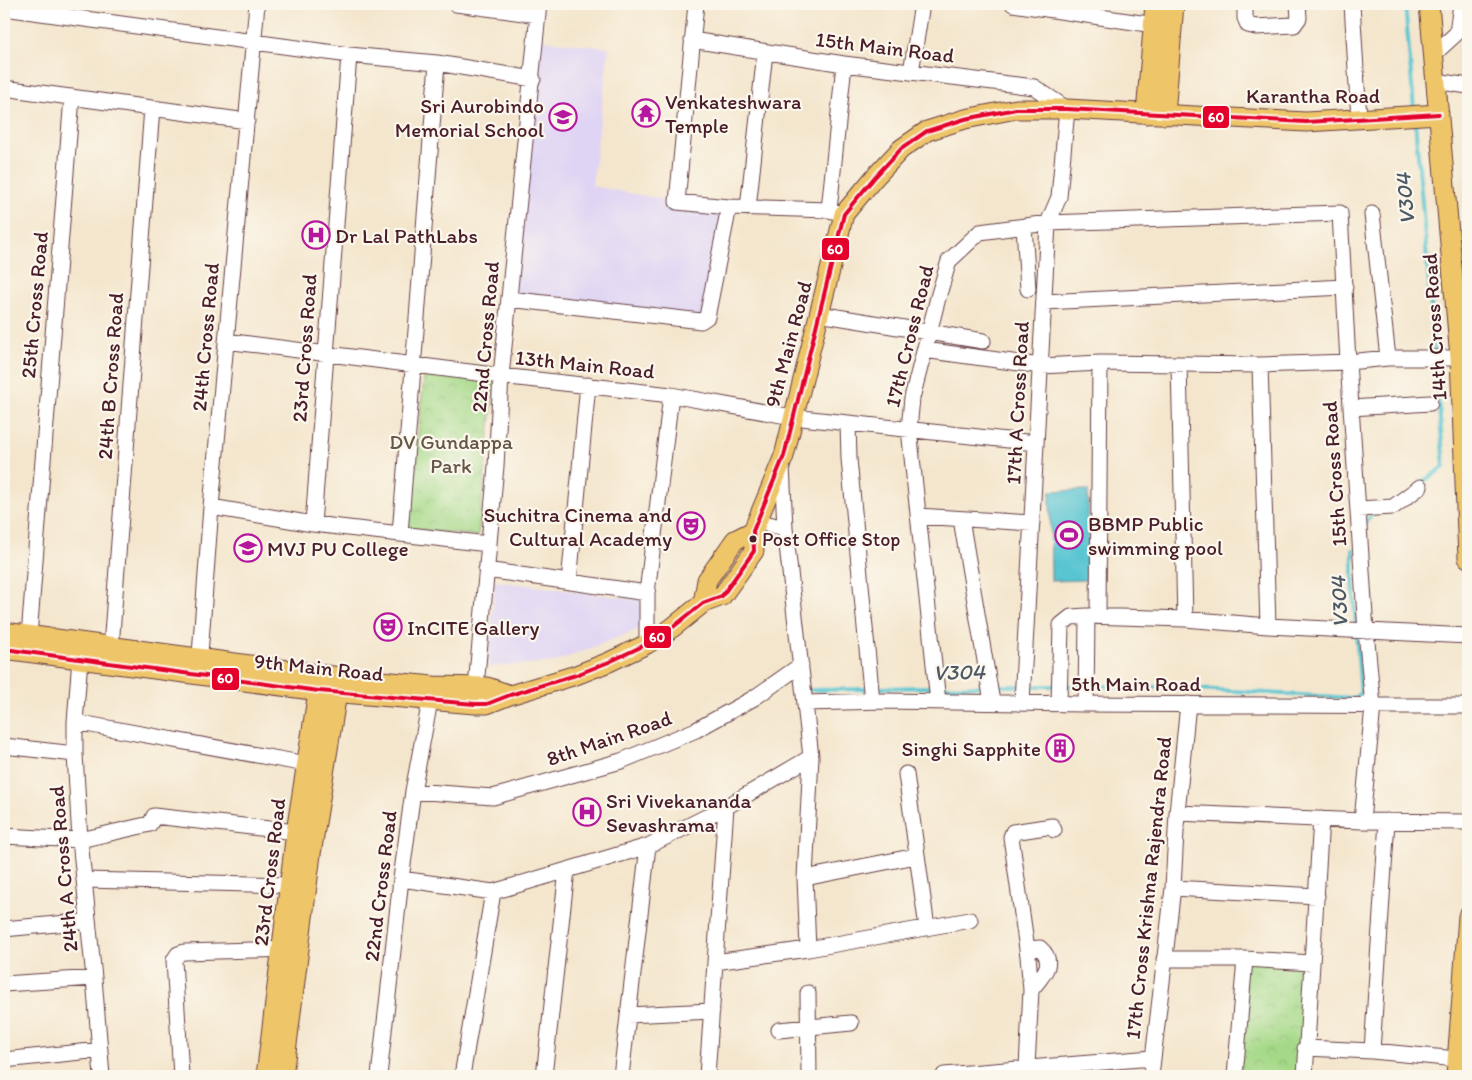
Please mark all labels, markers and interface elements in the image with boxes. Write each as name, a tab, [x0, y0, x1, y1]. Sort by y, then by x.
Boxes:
street label: 15th Main Road	[814, 26, 956, 68]
street label: Karantha Road	[1246, 83, 1380, 108]
place label: Venkateshwara Temple	[665, 89, 801, 138]
place label: Sri Aurobindo Memorial School	[395, 93, 544, 142]
temple icon: Venkateshwara Temple	[631, 98, 661, 128]
school or university icon: Sri Aurobindo Memorial School	[548, 102, 578, 132]
line badge: 60	[1202, 105, 1230, 129]
text: 60	[1208, 109, 1224, 126]
water label: V304	[1389, 170, 1421, 226]
hospital icon: Dr Lal PathLabs	[301, 220, 331, 250]
place label: Dr Lal PathLabs	[335, 223, 478, 248]
street label: 25th Cross Road	[15, 230, 53, 380]
line badge: 60	[821, 237, 850, 261]
text: 60	[827, 241, 843, 258]
street label: 14th Cross Road	[1416, 252, 1452, 402]
street label: 22nd Cross Road	[466, 260, 504, 414]
street label: 24th Cross Road	[186, 261, 224, 412]
street label: 17th Cross Road	[879, 262, 939, 410]
street label: 23rd Cross Road	[286, 272, 322, 423]
street label: 9th Main Road	[759, 278, 817, 410]
street label: 24th B Cross Road	[92, 291, 128, 460]
street label: 17th A Cross Road	[1000, 320, 1034, 485]
street label: 13th Main Road	[514, 344, 656, 384]
street label: 15th Cross Road	[1316, 400, 1352, 548]
park label: DV Gundappa Park	[389, 429, 513, 478]
place label: Suchitra Cinema and Cultural Academy	[483, 502, 672, 551]
theatre icon: Suchitra Cinema and Cultural Academy	[676, 511, 706, 541]
place label: BBMP Public swimming pool	[1088, 511, 1223, 560]
sports icon: BBMP Public swimming pool	[1054, 520, 1084, 550]
place label: Post Office Stop	[762, 527, 900, 551]
school or university icon: MVJ PU College	[233, 533, 263, 563]
marker: Post Office Stop	[748, 534, 758, 544]
place label: MVJ PU College	[267, 536, 409, 561]
water label: V304	[1324, 574, 1354, 629]
theatre icon: InCITE Gallery	[373, 612, 403, 642]
place label: InCITE Gallery	[407, 615, 539, 640]
line badge: 60	[643, 625, 672, 649]
text: 60	[649, 629, 665, 646]
street label: 9th Main Road	[253, 648, 385, 686]
water label: V304	[933, 658, 987, 686]
line badge: 60	[211, 667, 240, 691]
text: 60	[217, 670, 233, 687]
street label: 5th Main Road	[1071, 671, 1201, 696]
street label: 8th Main Road	[543, 705, 675, 771]
building icon: Singhi Sapphite	[1045, 733, 1075, 763]
street label: 17th Cross Krishna Rajendra Road	[1120, 735, 1176, 1041]
place label: Singhi Sapphite	[901, 736, 1041, 761]
street label: 24th A Cross Road	[43, 784, 83, 953]
place label: Sri Vivekananda Sevashrama	[606, 788, 751, 837]
street label: 23rd Cross Road	[248, 796, 291, 947]
hospital icon: Sri Vivekananda Sevashrama	[572, 797, 602, 827]
street label: 22nd Cross Road	[358, 809, 402, 963]

